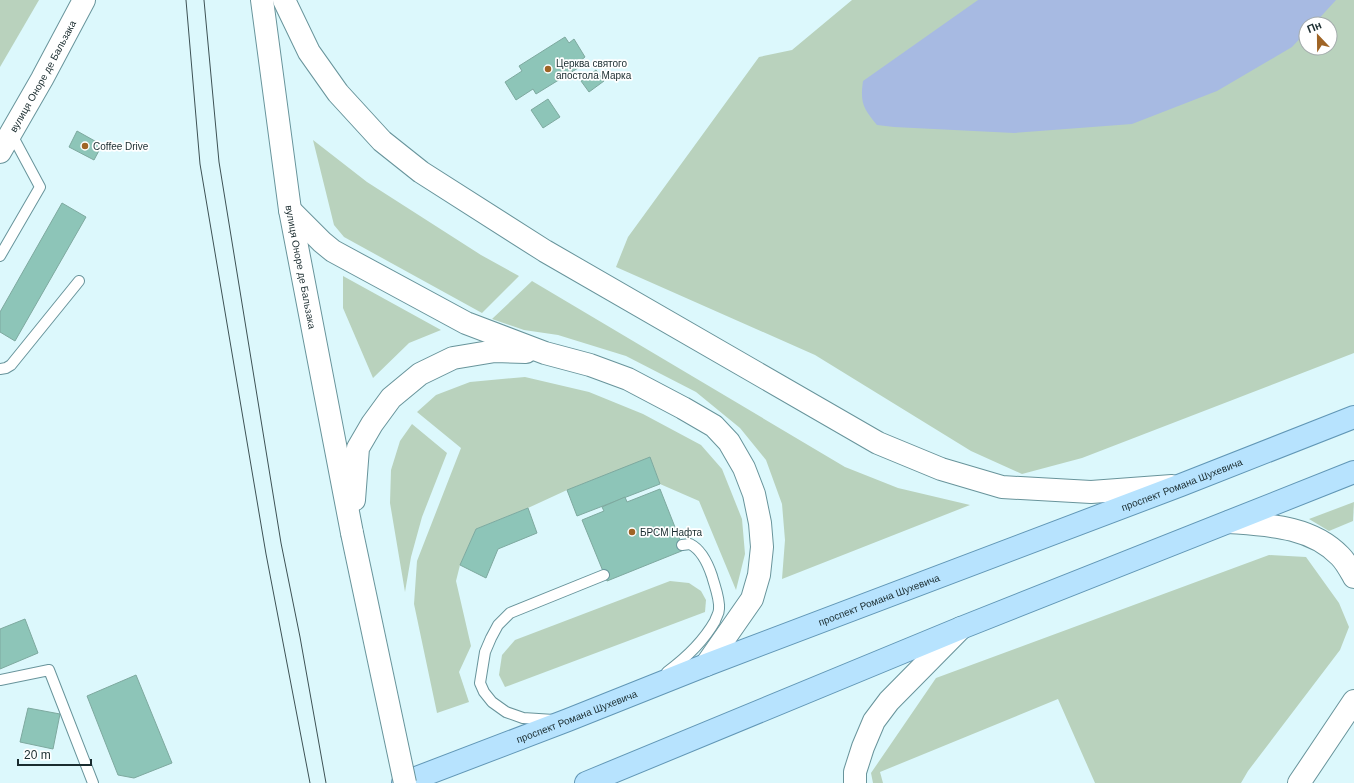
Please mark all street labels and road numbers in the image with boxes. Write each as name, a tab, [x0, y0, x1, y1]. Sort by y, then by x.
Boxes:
street label: вулиця Оноре де Бальзака	[8, 18, 78, 134]
street label: вулиця Оноре де Бальзака	[283, 205, 318, 330]
street label: проспект Романа Шухевича	[1120, 456, 1244, 513]
street label: проспект Романа Шухевича	[817, 572, 942, 628]
street label: проспект Романа Шухевича	[515, 688, 639, 745]

